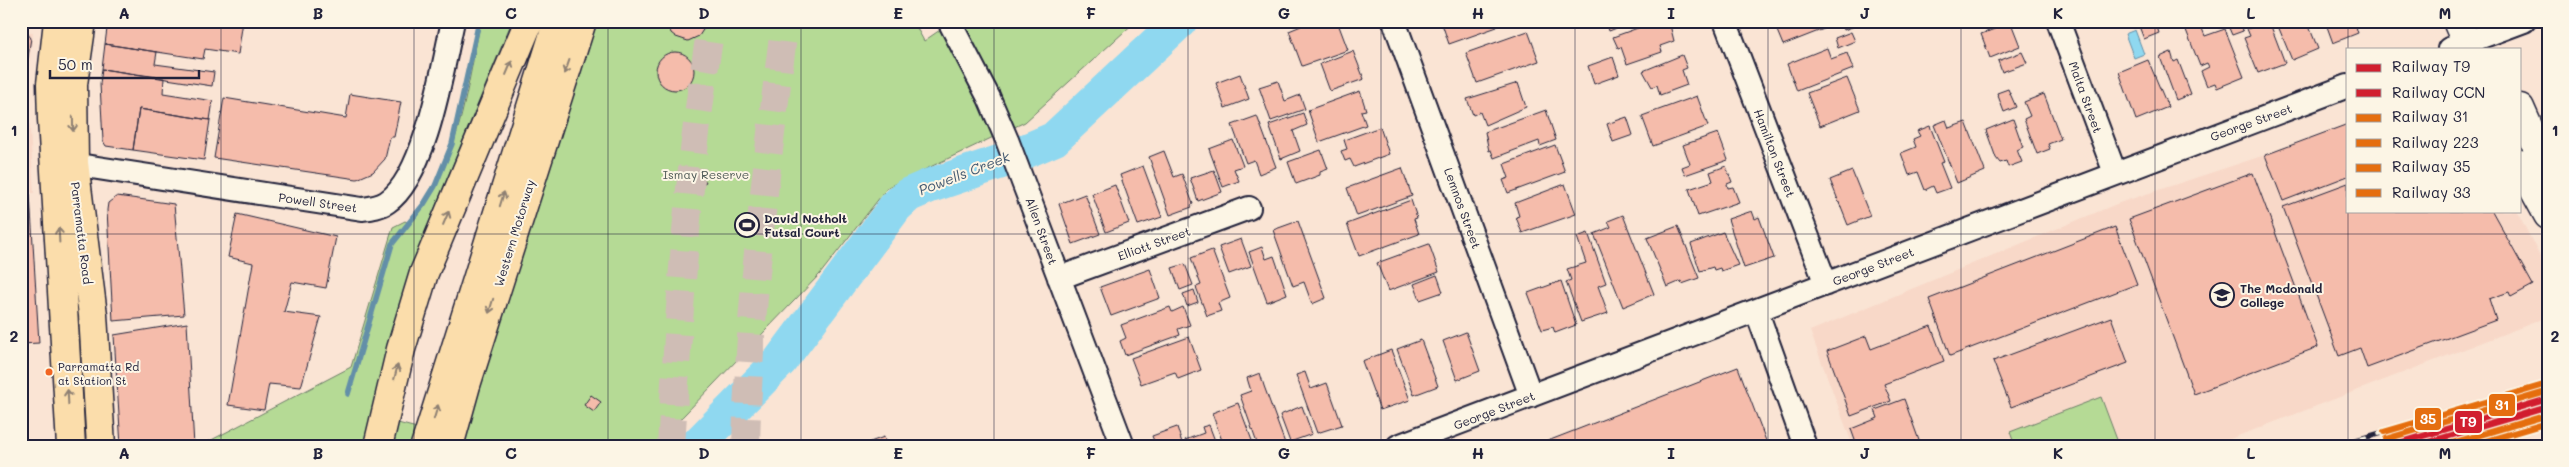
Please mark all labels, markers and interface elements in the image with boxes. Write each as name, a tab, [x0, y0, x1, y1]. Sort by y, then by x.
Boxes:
text: A	[118, 2, 130, 23]
text: B	[313, 2, 323, 23]
text: C	[505, 2, 517, 23]
text: D	[698, 2, 710, 23]
text: E	[893, 2, 903, 23]
text: F	[1086, 2, 1096, 23]
text: G	[1278, 2, 1290, 23]
text: H	[1472, 2, 1484, 23]
text: I	[1667, 2, 1675, 23]
text: J	[1860, 2, 1870, 23]
text: K	[2053, 2, 2063, 23]
text: L	[2246, 2, 2256, 23]
text: M	[2439, 2, 2451, 23]
scale bar	[50, 48, 199, 80]
legend	[2346, 48, 2522, 212]
text: 50 m	[58, 54, 93, 74]
text: Railway T9	[2392, 56, 2470, 76]
one-way arrow	[561, 59, 571, 75]
street label: Malta Street	[2066, 59, 2106, 135]
one-way arrow	[505, 61, 515, 76]
text: Railway CCN	[2392, 82, 2485, 102]
street label: George Street	[2208, 100, 2294, 144]
text: Railway 31	[2392, 106, 2468, 126]
street label: Hamilton Street	[1751, 107, 1799, 199]
one-way arrow	[68, 115, 78, 131]
text: 1	[10, 119, 18, 140]
text: 1	[2551, 119, 2559, 140]
text: Railway 223	[2392, 132, 2479, 152]
water label: Powells Creek	[916, 147, 1013, 199]
text: Railway 35	[2392, 156, 2470, 176]
street label: Lemnos Street	[1441, 165, 1485, 251]
park label: Ismay Reserve	[663, 166, 749, 182]
street label: Western Motorway	[490, 178, 538, 288]
street label: Parramatta Road	[68, 181, 96, 286]
text: Railway 33	[2392, 182, 2471, 202]
street label: Powell Street	[278, 189, 358, 215]
one-way arrow	[498, 191, 508, 207]
street label: Allen Street	[1022, 195, 1062, 267]
place label: David Notholt Futsal Court	[764, 210, 847, 240]
one-way arrow	[441, 211, 451, 226]
sports icon: David Notholt Futsal Court	[734, 212, 760, 238]
street label: Elliott Street	[1115, 222, 1193, 264]
one-way arrow	[54, 227, 63, 243]
street label: George Street	[1830, 243, 1916, 289]
place label: The Mcdonald College	[2240, 280, 2323, 310]
school or university icon: The Mcdonald College	[2209, 282, 2235, 308]
one-way arrow	[485, 297, 495, 313]
text: 2	[10, 325, 19, 346]
text: 2	[2551, 325, 2560, 346]
place label: Parramatta Rd at Station St	[58, 359, 139, 388]
one-way arrow	[391, 365, 401, 381]
marker: Parramatta Rd at Station St	[44, 367, 54, 377]
street label: George Street	[1451, 387, 1537, 433]
one-way arrow	[64, 389, 73, 405]
line badge: 31	[2488, 393, 2516, 417]
text: 31	[2495, 395, 2509, 414]
one-way arrow	[431, 405, 441, 421]
line badge: 35	[2414, 407, 2442, 431]
text: 35	[2420, 409, 2436, 428]
line badge: T9	[2454, 410, 2483, 434]
text: T9	[2460, 412, 2477, 431]
text: A	[118, 442, 130, 463]
text: B	[313, 442, 323, 463]
text: C	[505, 442, 517, 463]
text: D	[698, 442, 710, 463]
text: E	[893, 442, 903, 463]
text: F	[1086, 442, 1096, 463]
text: G	[1278, 442, 1290, 463]
text: H	[1472, 442, 1484, 463]
text: I	[1667, 442, 1675, 463]
text: J	[1860, 442, 1870, 463]
text: K	[2053, 442, 2063, 463]
text: L	[2246, 442, 2256, 463]
text: M	[2439, 442, 2451, 463]

